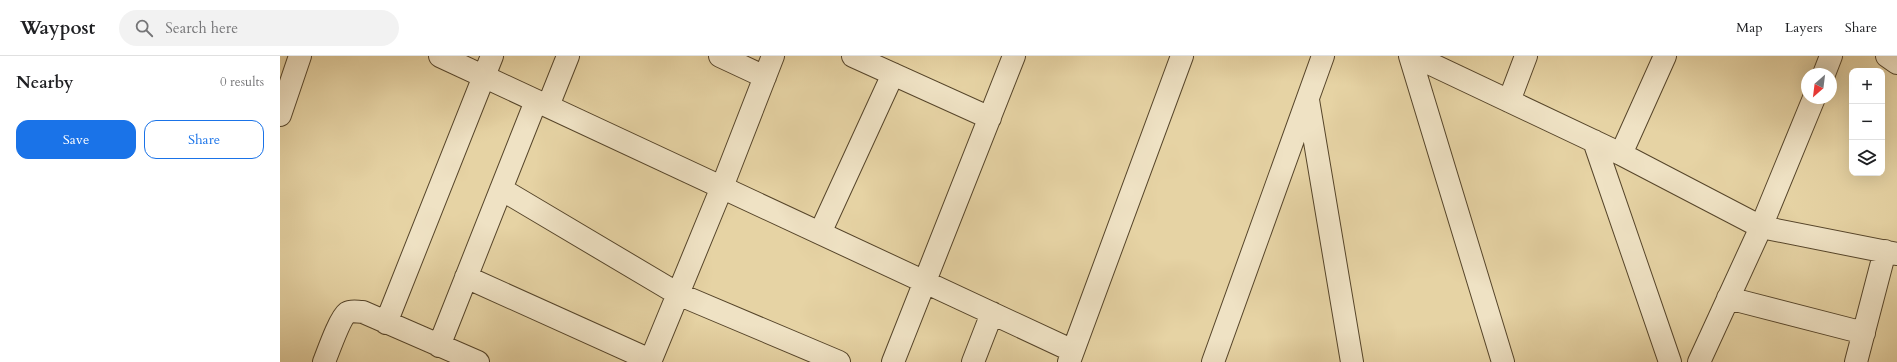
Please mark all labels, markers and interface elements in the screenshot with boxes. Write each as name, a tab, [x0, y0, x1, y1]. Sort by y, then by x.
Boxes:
search box	[119, 10, 399, 46]
text: Waypost	[20, 15, 95, 41]
icon: search	[133, 17, 155, 39]
text: Search here	[165, 18, 238, 38]
text: Map	[1736, 18, 1763, 37]
text: Layers	[1785, 18, 1823, 37]
text: Share	[1845, 18, 1877, 37]
north arrow	[1801, 68, 1837, 104]
map controls	[1849, 68, 1885, 176]
button: +	[1849, 68, 1885, 104]
text: Nearby	[16, 71, 73, 94]
text: 0 results	[220, 73, 264, 91]
button: −	[1849, 104, 1885, 140]
button: Save	[16, 120, 136, 159]
button: Share	[144, 120, 264, 159]
button: layers	[1849, 140, 1885, 176]

